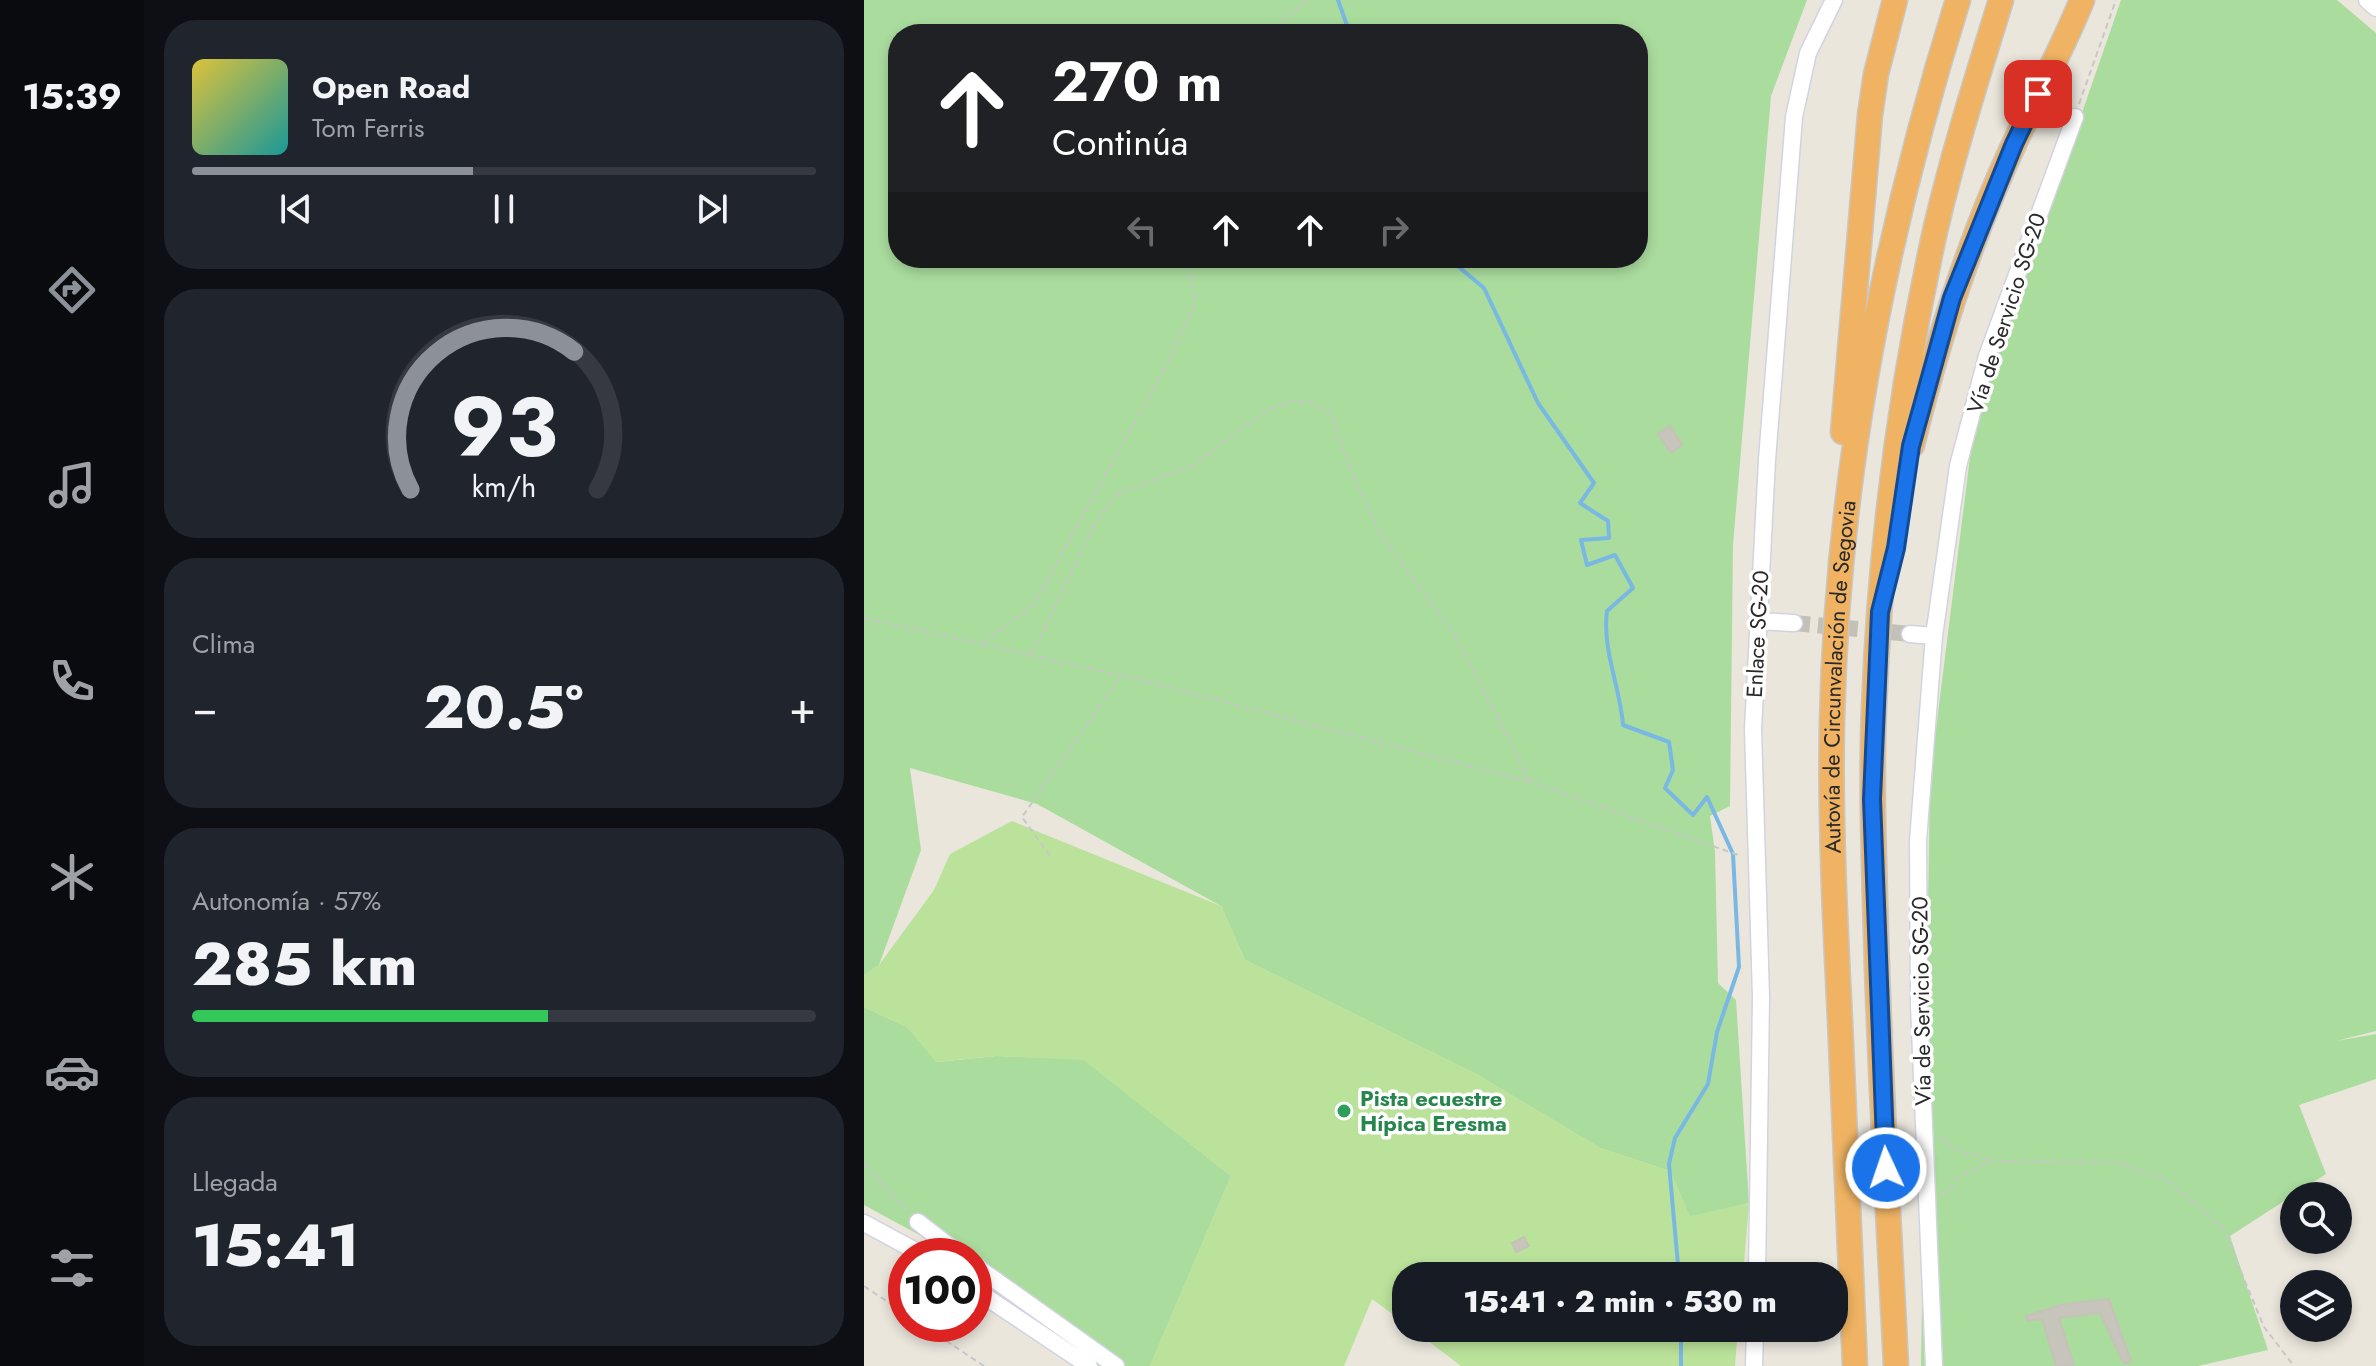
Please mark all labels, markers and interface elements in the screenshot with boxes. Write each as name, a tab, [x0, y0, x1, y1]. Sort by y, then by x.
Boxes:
text: 270 m	[1052, 41, 1222, 122]
icon: ahead	[920, 56, 1024, 160]
pin	[2004, 60, 2072, 128]
text: Open Road	[312, 66, 470, 109]
text: 15:39	[22, 70, 122, 122]
icon: arrive	[2016, 72, 2060, 116]
text: Tom Ferris	[312, 109, 424, 147]
text: Continúa	[1052, 116, 1188, 168]
icon: previous	[274, 187, 318, 231]
icon: pause	[482, 187, 526, 231]
icon: next	[690, 187, 734, 231]
icon: left	[1120, 208, 1164, 252]
icon: ahead	[1204, 208, 1248, 252]
icon: ahead	[1288, 208, 1332, 252]
icon: right	[1372, 208, 1416, 252]
street label: Vía de Servicio SG-20	[1958, 209, 2054, 417]
icon: directions	[44, 262, 100, 318]
text: 93	[450, 366, 558, 486]
icon: music	[44, 457, 100, 513]
text: km/h	[472, 466, 536, 508]
street label: Autovía de Circunvalación de Segovia	[1816, 498, 1864, 854]
street label: Enlace SG-20	[1738, 570, 1776, 698]
text: Clima	[192, 625, 255, 663]
icon: phone	[44, 653, 100, 709]
text: 20.5°	[424, 664, 583, 751]
text: −	[192, 676, 218, 740]
text: +	[789, 676, 816, 740]
icon: climate	[44, 849, 100, 905]
text: Autonomía · 57%	[192, 882, 381, 920]
street label: Vía de Servicio SG-20	[1903, 896, 1939, 1106]
text: 285 km	[192, 921, 417, 1008]
icon: car	[44, 1044, 100, 1100]
place label: Pista ecuestre Hípica Eresma	[1360, 1082, 1507, 1139]
marker: Pista ecuestre Hípica Eresma	[1335, 1102, 1353, 1120]
position arrow	[1844, 1126, 1928, 1210]
text: Llegada	[192, 1163, 278, 1201]
map controls	[2280, 1182, 2352, 1342]
button: search	[2280, 1182, 2352, 1254]
text: 15:41	[192, 1202, 359, 1289]
speed limit sign: 100	[888, 1238, 992, 1342]
icon: filters	[44, 1240, 100, 1296]
button: layers	[2280, 1270, 2352, 1342]
text: 15:41 · 2 min · 530 m	[1463, 1280, 1777, 1323]

